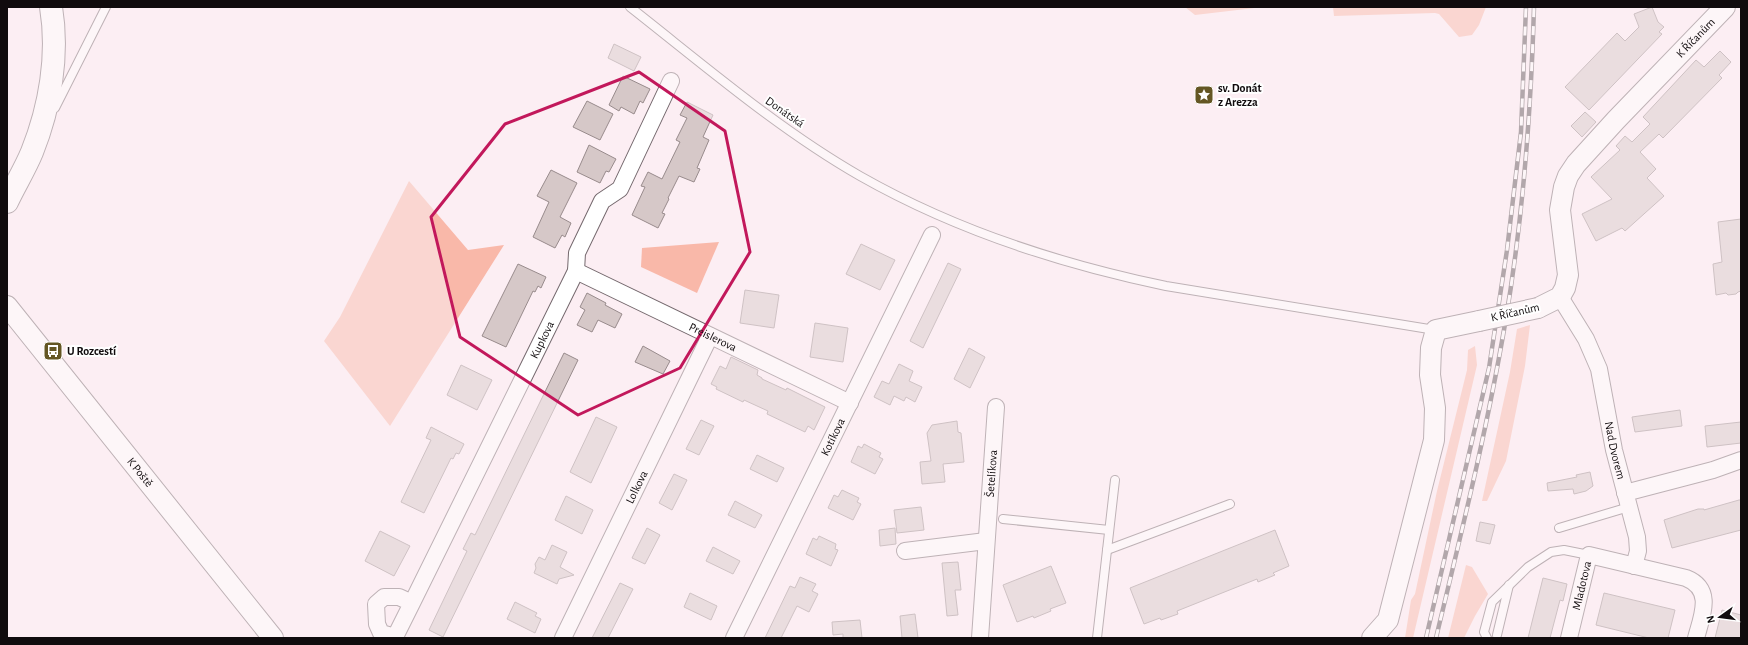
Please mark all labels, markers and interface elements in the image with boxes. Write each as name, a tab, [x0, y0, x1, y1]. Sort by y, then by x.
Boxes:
street label: K Říčanům	[1674, 16, 1717, 60]
place label: sv. Donát z Arezza	[1218, 82, 1262, 108]
place icon: sv. Donát z Arezza	[1193, 84, 1215, 106]
street label: Donátská	[763, 94, 807, 130]
street label: K Říčanům	[1489, 300, 1541, 323]
street label: Kupkova	[528, 319, 556, 360]
street label: Preislerova	[687, 320, 739, 354]
bus stop icon: U Rozcestí	[42, 340, 64, 362]
place label: U Rozcestí	[67, 345, 117, 357]
street label: Kotíkova	[818, 416, 847, 458]
street label: Nad Dvorem	[1603, 420, 1628, 481]
street label: Šetelíkova	[983, 449, 999, 498]
street label: K Poště	[125, 455, 155, 489]
street label: Lolkova	[623, 468, 650, 505]
street label: Mladotova	[1570, 559, 1593, 611]
north arrow	[1700, 597, 1740, 637]
text: N	[1705, 614, 1717, 624]

